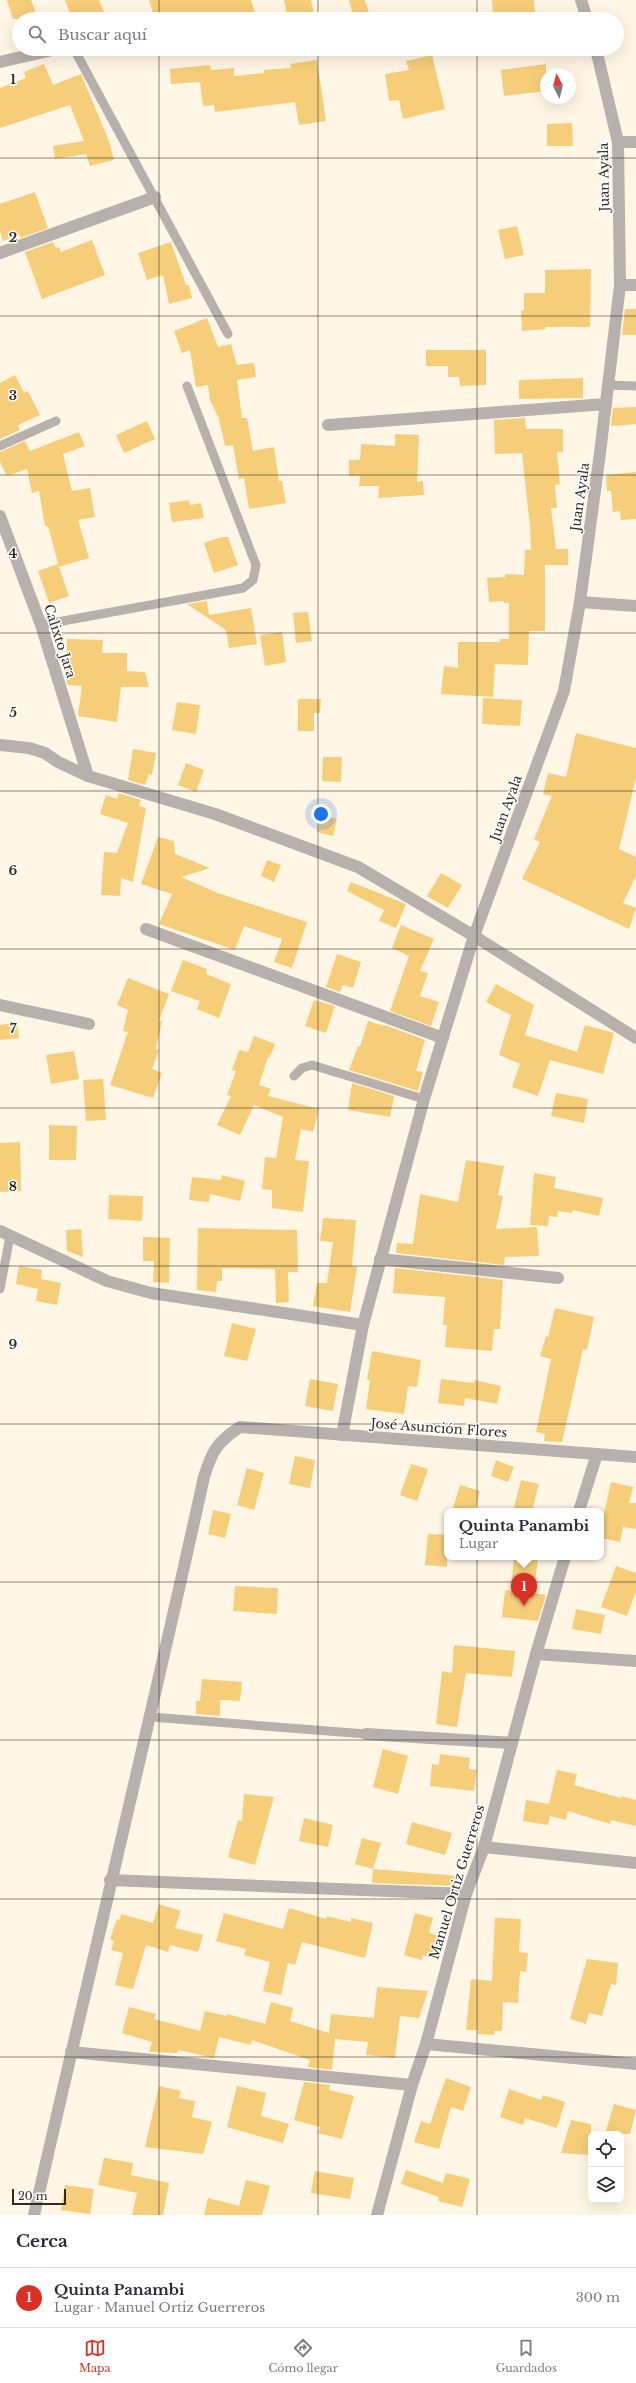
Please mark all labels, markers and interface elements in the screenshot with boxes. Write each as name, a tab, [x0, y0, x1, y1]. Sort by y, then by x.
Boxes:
search box	[12, 12, 624, 56]
icon: search	[26, 23, 48, 45]
text: Buscar aquí	[58, 25, 147, 44]
north arrow	[540, 68, 576, 104]
text: 1	[10, 71, 16, 88]
street label: Juan Ayala	[595, 142, 613, 214]
text: 2	[9, 229, 17, 246]
text: 3	[9, 387, 17, 404]
street label: Juan Ayala	[567, 461, 593, 534]
text: 4	[9, 545, 18, 562]
street label: Calixto Jara	[40, 602, 80, 681]
text: 5	[9, 704, 17, 721]
street label: Juan Ayala	[486, 772, 526, 845]
your location	[311, 804, 331, 824]
text: 6	[9, 862, 18, 879]
text: 7	[10, 1020, 17, 1037]
text: 8	[9, 1178, 17, 1195]
text: 9	[9, 1336, 18, 1353]
street label: José Asunción Flores	[368, 1415, 508, 1441]
popup	[444, 1508, 604, 1560]
text: Quinta Panambi	[459, 1516, 589, 1535]
text: Lugar	[459, 1535, 498, 1552]
pin: 1	[511, 1573, 537, 1606]
street label: Manuel Ortiz Guerreros	[425, 1802, 489, 1961]
map controls	[588, 2131, 624, 2203]
button: locate	[588, 2131, 624, 2167]
button: layers	[588, 2167, 624, 2203]
scale bar	[12, 2187, 66, 2206]
text: 20 m	[18, 2189, 48, 2203]
text: Cerca	[16, 2231, 68, 2252]
text: Quinta Panambi	[54, 2280, 184, 2299]
text: 1	[26, 2289, 32, 2306]
text: 300 m	[576, 2289, 620, 2306]
text: Lugar · Manuel Ortiz Guerreros	[54, 2299, 265, 2316]
tab: Mapa	[79, 2337, 111, 2375]
tab: Cómo llegar	[268, 2337, 338, 2375]
tab: Guardados	[496, 2337, 557, 2375]

